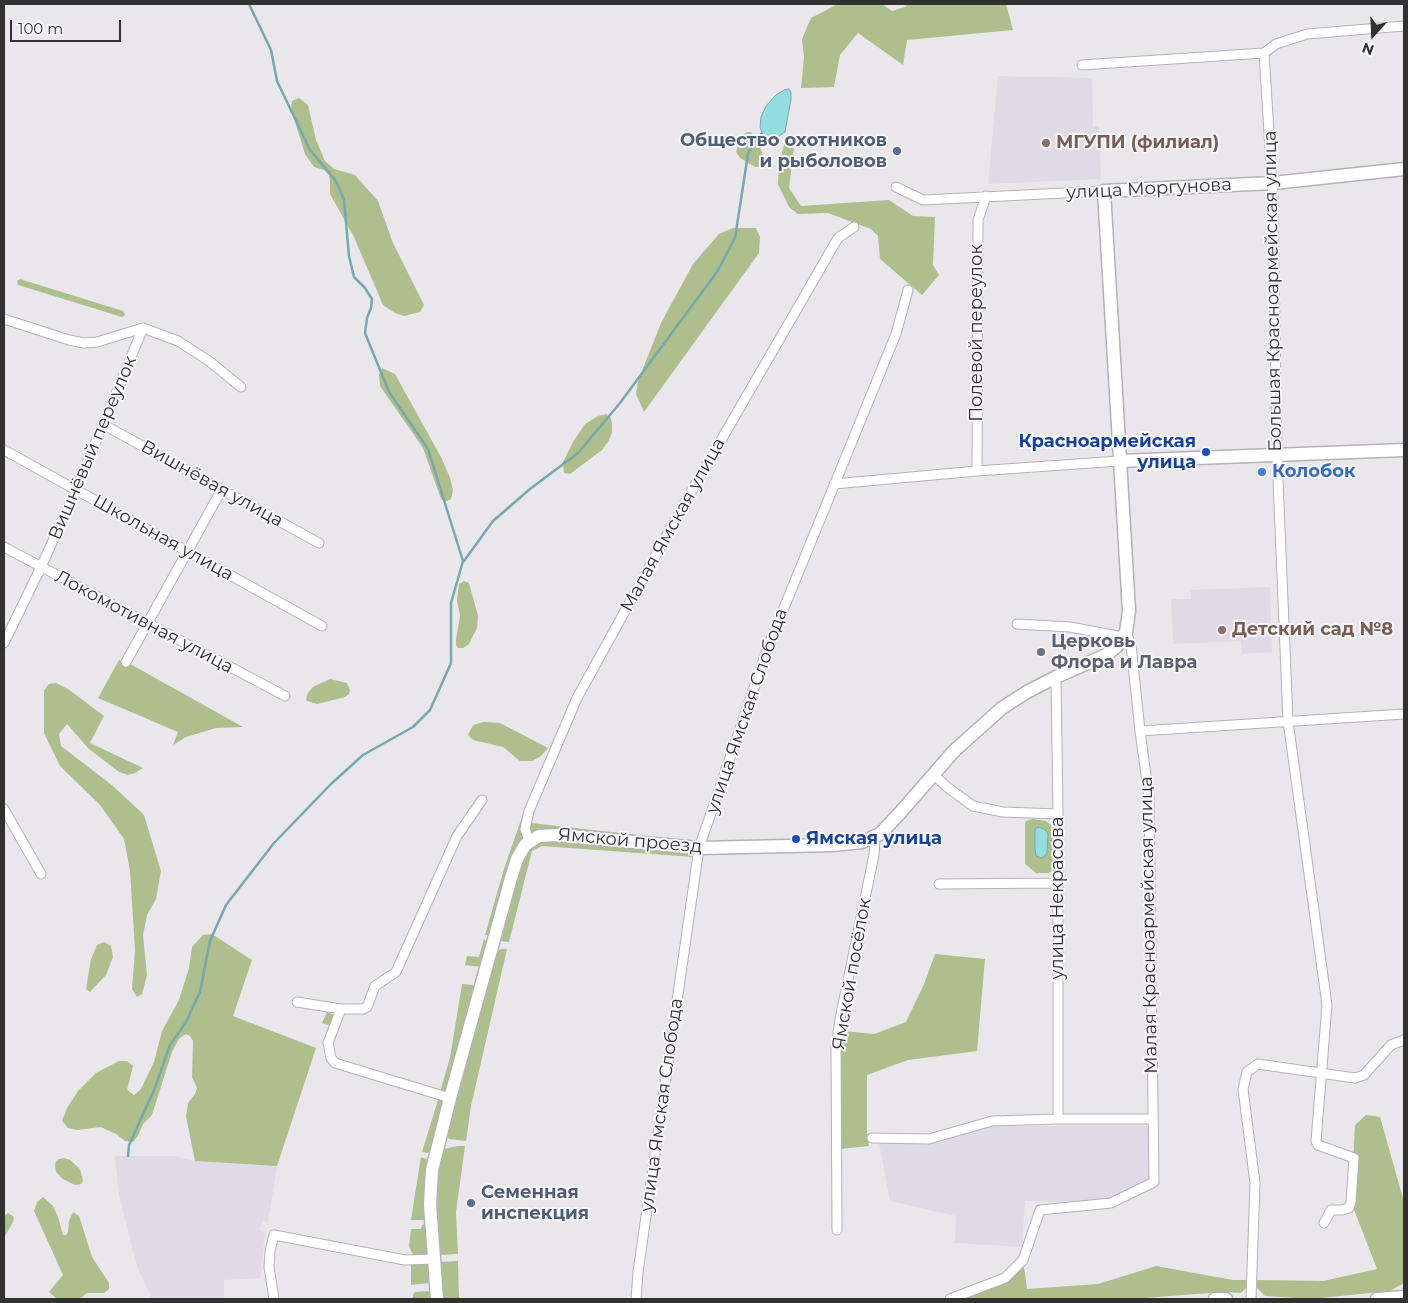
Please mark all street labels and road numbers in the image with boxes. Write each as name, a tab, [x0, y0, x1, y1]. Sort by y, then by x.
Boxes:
street label: Большая Красноармейская улица	[1259, 130, 1287, 452]
street label: улица Моргунова	[1066, 174, 1232, 204]
street label: Полевой переулок	[966, 244, 988, 422]
street label: Вишнёвый переулок	[44, 353, 142, 543]
street label: Малая Ямская улица	[616, 434, 730, 616]
street label: Вишнёвая улица	[137, 436, 287, 532]
street label: Школьная улица	[89, 490, 237, 586]
street label: Локомотивная улица	[51, 566, 237, 678]
street label: улица Ямская Слобода	[702, 606, 792, 816]
street label: Малая Красноармейская улица	[1136, 776, 1162, 1074]
street label: улица Некрасова	[1047, 817, 1069, 979]
street label: Ямской проезд	[557, 824, 703, 858]
street label: Ямской посёлок	[828, 896, 876, 1052]
street label: улица Ямская Слобода	[636, 997, 688, 1213]

